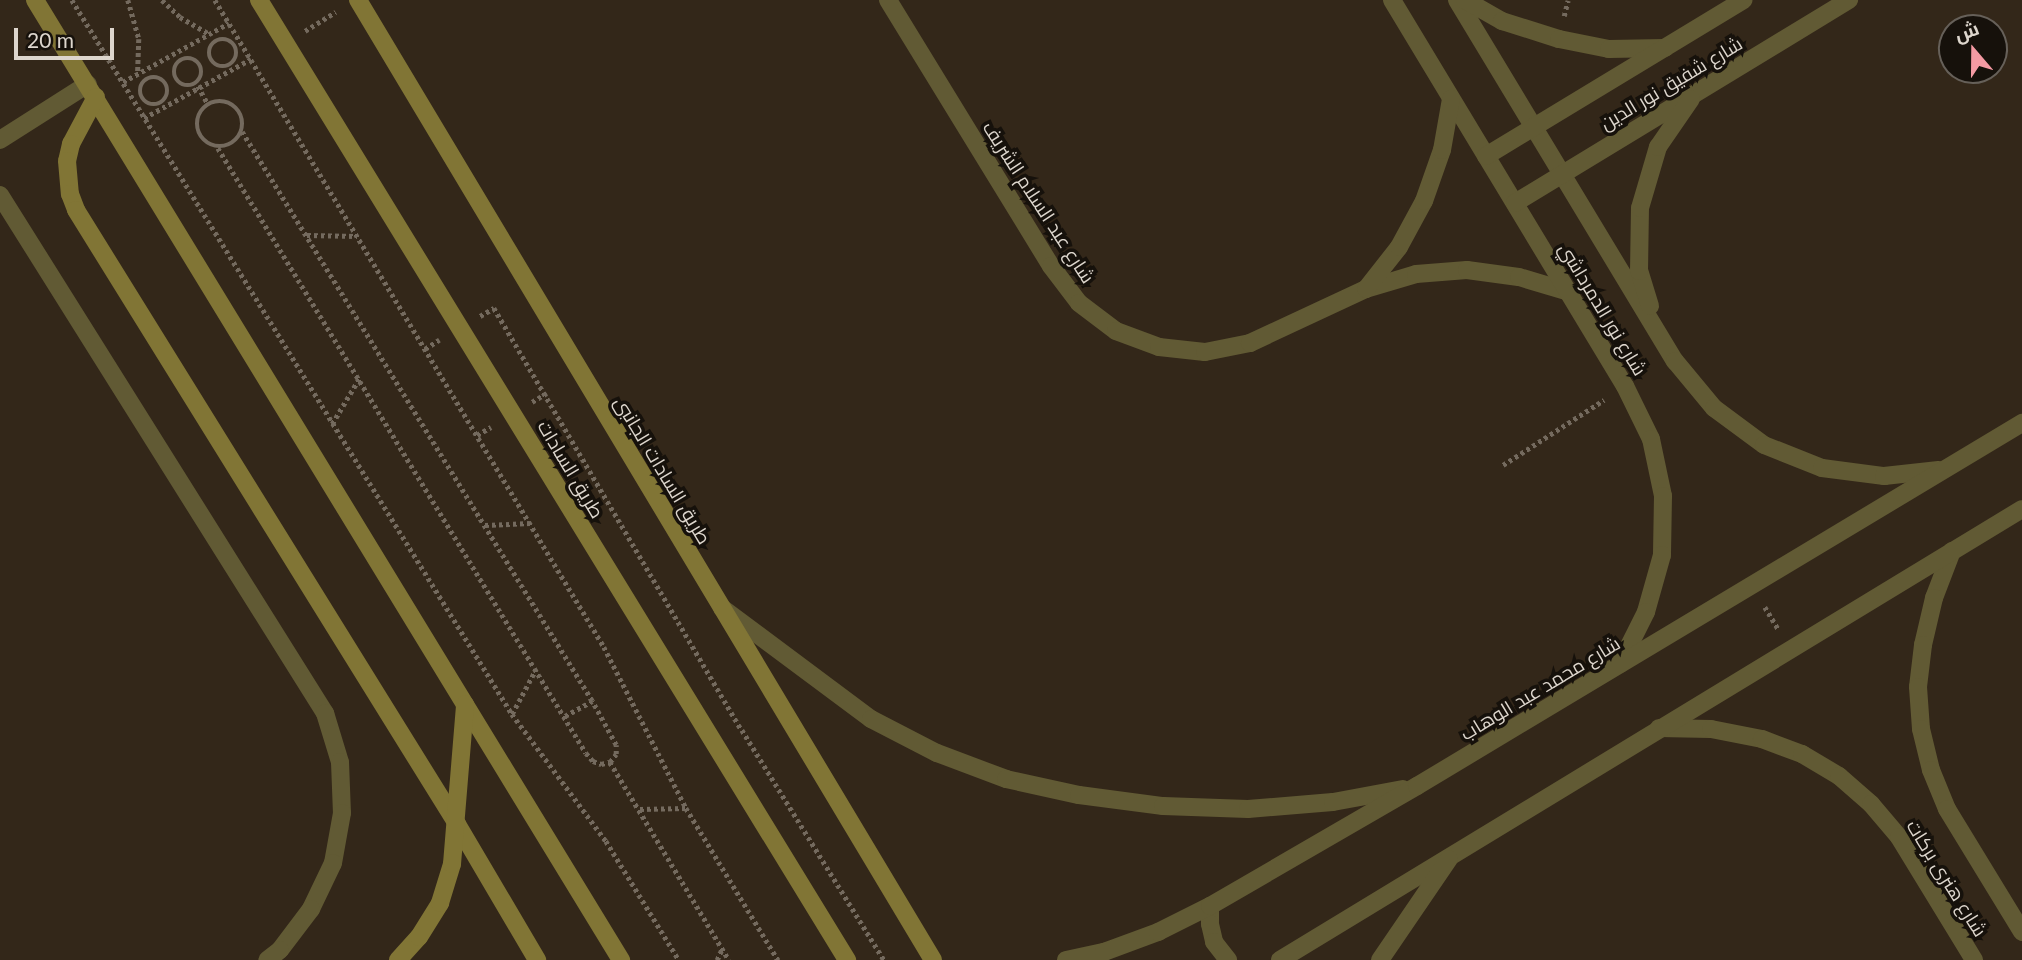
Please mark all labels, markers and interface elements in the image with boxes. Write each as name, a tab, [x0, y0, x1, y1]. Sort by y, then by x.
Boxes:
scale bar	[18, 14, 117, 58]
north arrow	[1938, 14, 2008, 84]
text: ش	[1951, 16, 1982, 46]
text: 20 m	[27, 27, 74, 52]
street label: شارع شفيق نور الدين	[1596, 32, 1746, 134]
street label: شارع عبد السلام الشريف	[978, 117, 1100, 287]
street label: شارع نور الدمرداشي	[1554, 238, 1652, 380]
street label: طريق السادات الجانبى	[610, 392, 716, 548]
street label: طريق السادات	[533, 416, 609, 522]
street label: شارع محمد عبد الوهاب	[1456, 631, 1624, 745]
street label: شارع هنرى بركات	[1902, 815, 1992, 941]

